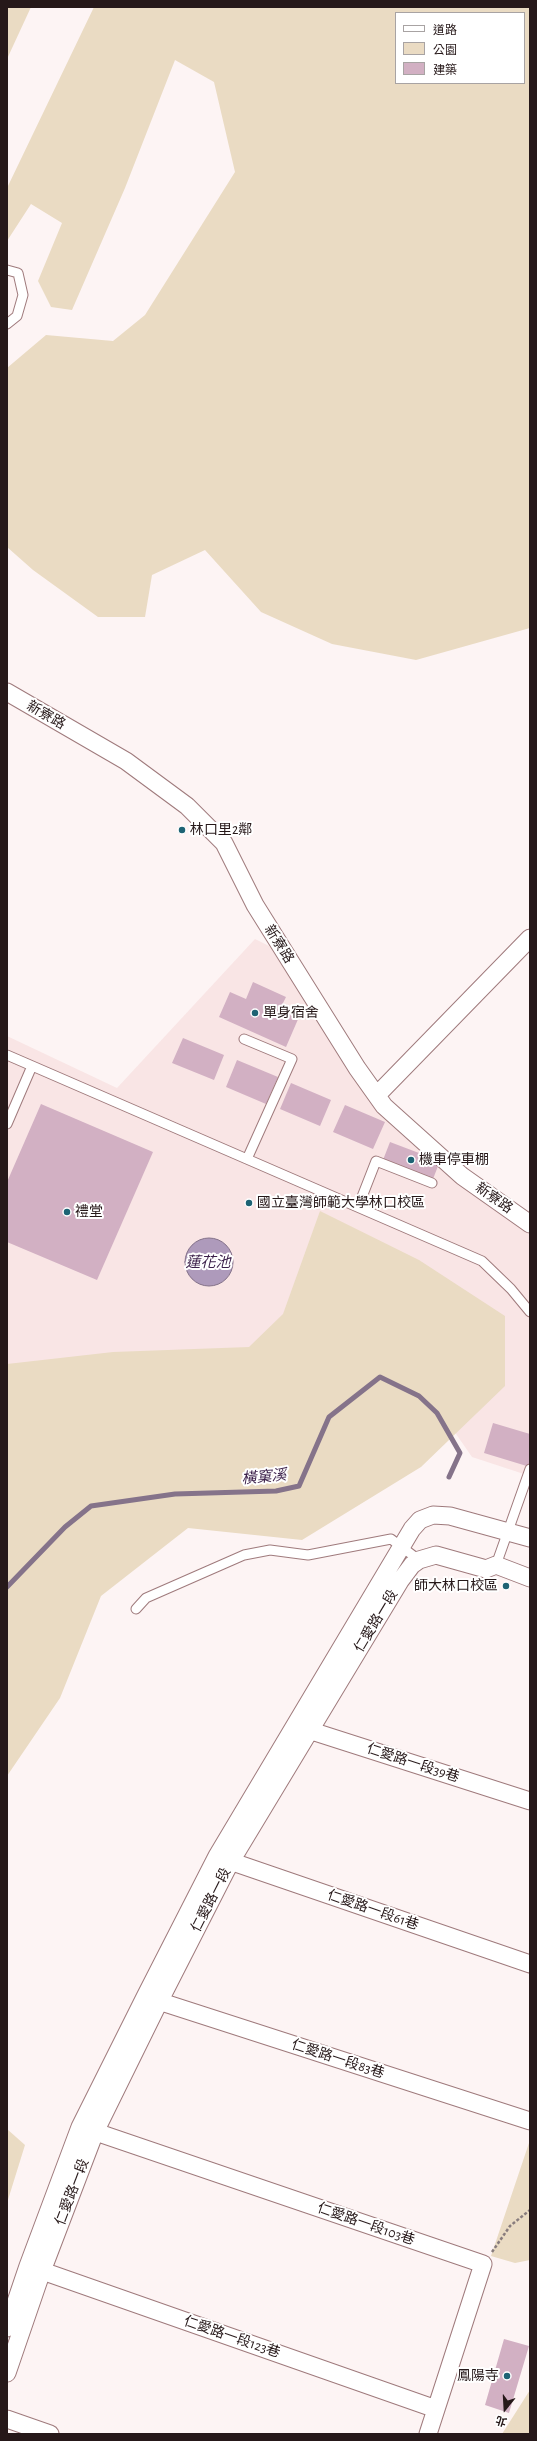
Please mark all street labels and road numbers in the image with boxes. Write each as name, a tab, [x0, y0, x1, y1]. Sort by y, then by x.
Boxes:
street label: 新寮路	[24, 697, 68, 733]
street label: 新寮路	[261, 922, 297, 966]
street label: 新寮路	[472, 1179, 516, 1217]
street label: 仁愛路一段	[351, 1587, 401, 1655]
street label: 仁愛路一段39巷	[365, 1740, 461, 1786]
street label: 仁愛路一段	[188, 1865, 234, 1935]
street label: 仁愛路一段61巷	[325, 1887, 421, 1933]
street label: 仁愛路一段83巷	[290, 2036, 386, 2082]
street label: 仁愛路一段	[52, 2156, 92, 2228]
street label: 仁愛路一段103巷	[315, 2199, 417, 2249]
street label: 仁愛路一段123巷	[182, 2313, 282, 2361]

